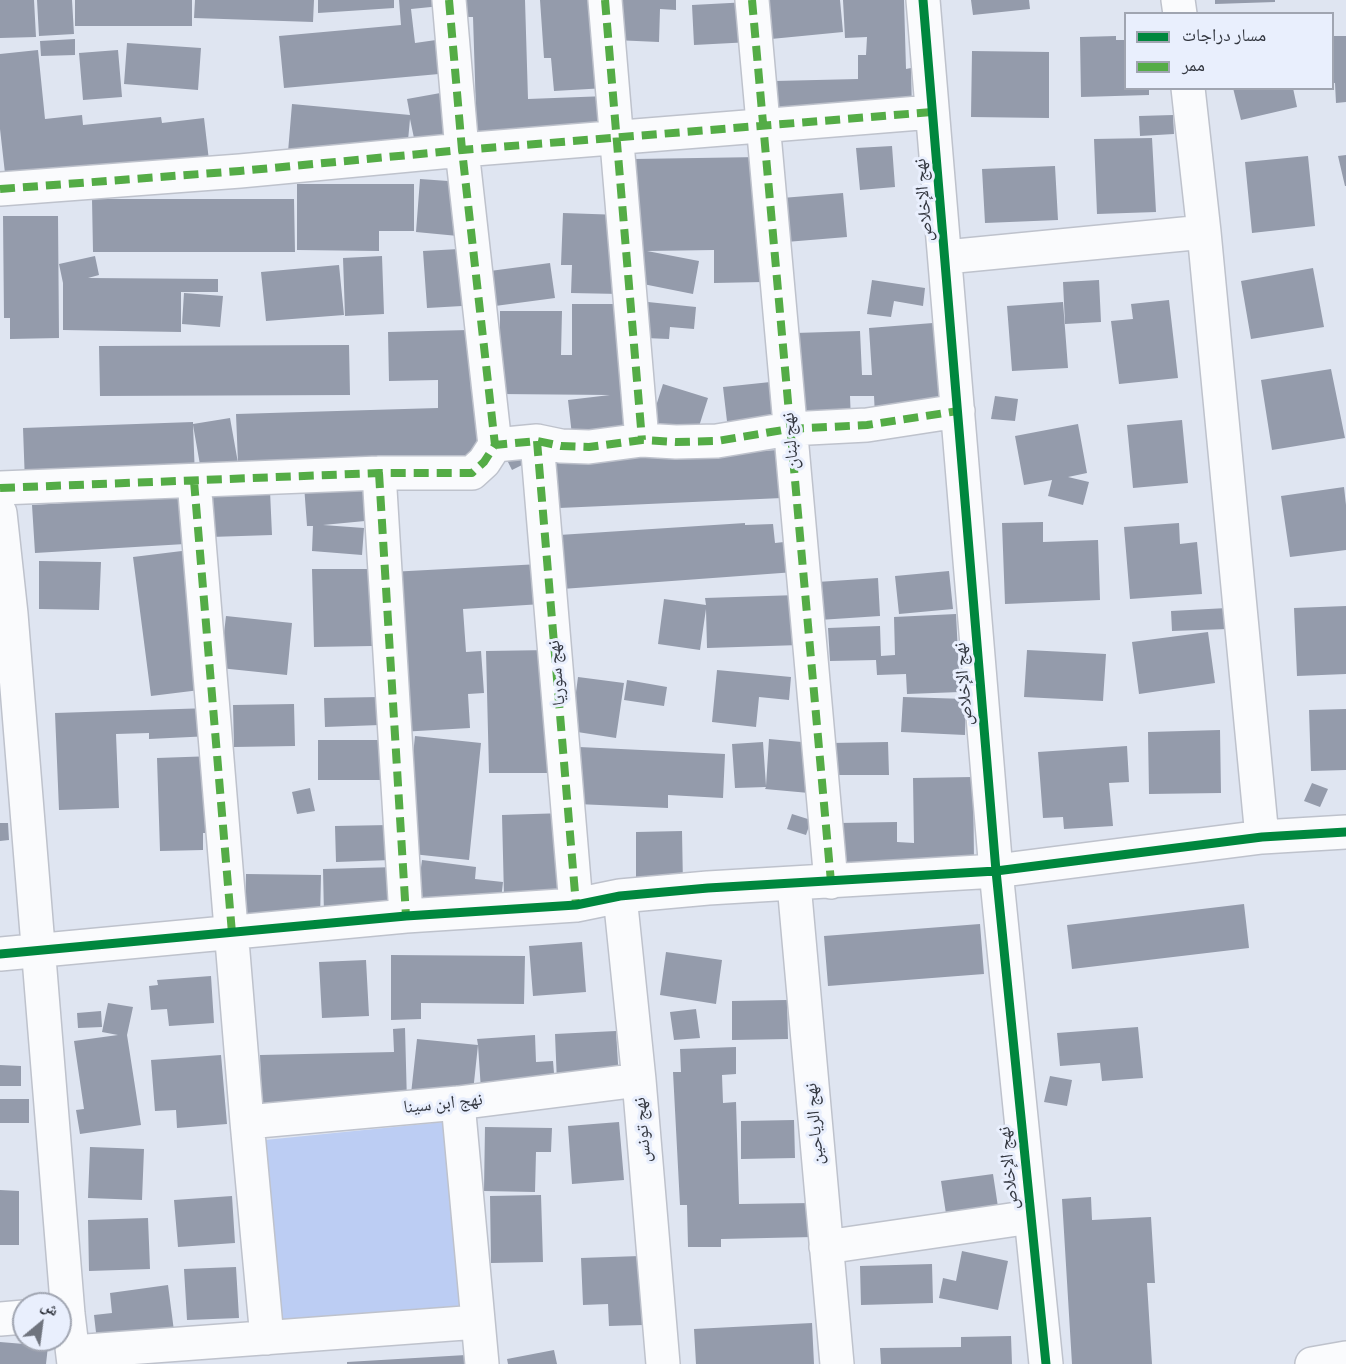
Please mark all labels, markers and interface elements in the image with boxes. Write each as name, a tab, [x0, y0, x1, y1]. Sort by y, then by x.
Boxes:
legend	[1124, 12, 1334, 90]
text: مسار دراجات	[1182, 24, 1266, 46]
text: ممر	[1182, 54, 1205, 76]
street label: نهج الإخلاص	[910, 157, 938, 243]
street label: نهج لبنان	[778, 412, 804, 470]
street label: نهج سوريا	[543, 639, 571, 707]
street label: نهج الإخلاص	[950, 641, 978, 727]
street label: نهج الرياحين	[801, 1082, 829, 1166]
street label: نهج ابن سينا	[402, 1089, 484, 1119]
street label: نهج تونس	[629, 1096, 657, 1164]
street label: نهج الإخلاص	[994, 1125, 1024, 1211]
north arrow	[12, 1292, 72, 1352]
text: ش	[37, 1295, 62, 1321]

